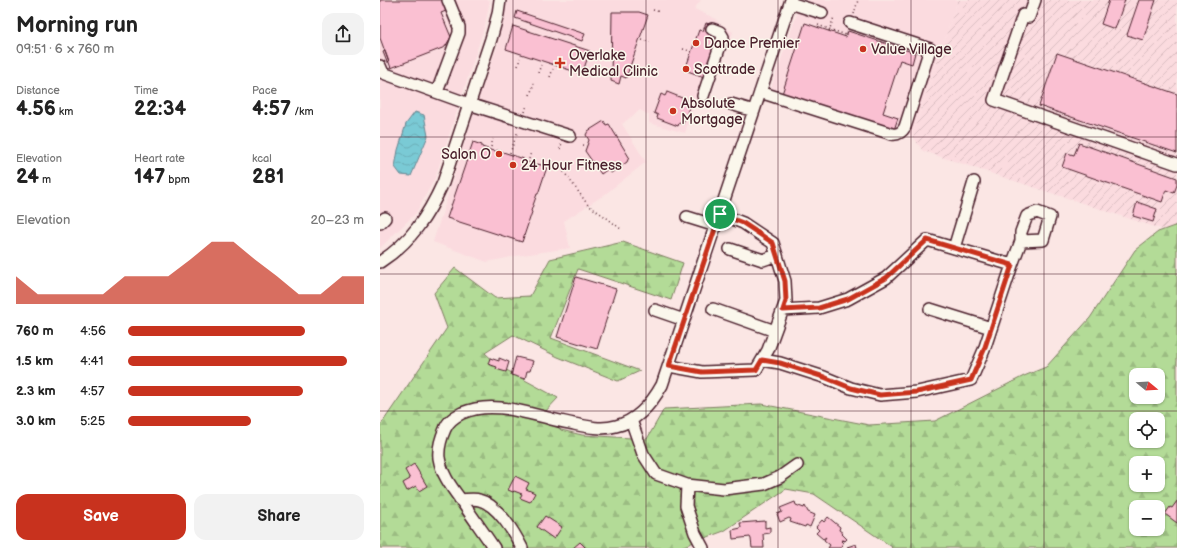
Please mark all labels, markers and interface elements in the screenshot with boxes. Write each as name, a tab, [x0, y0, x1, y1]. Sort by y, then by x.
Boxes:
text: Morning run	[16, 12, 138, 39]
button: share	[322, 13, 364, 55]
place label: Dance Premier	[704, 35, 800, 52]
marker: Dance Premier	[691, 38, 701, 48]
text: 09:51 · 6 × 760 m	[16, 41, 114, 57]
place label: Value Village	[871, 41, 951, 58]
marker: Value Village	[858, 44, 868, 54]
place label: Overlake Medical Clinic	[569, 47, 658, 80]
marker: Overlake Medical Clinic	[554, 57, 566, 69]
place label: Scottrade	[694, 61, 755, 78]
marker: Scottrade	[681, 64, 691, 74]
text: Distance	[16, 84, 60, 97]
text: Time	[134, 84, 158, 97]
text: Pace	[252, 84, 277, 97]
place label: Absolute Mortgage	[681, 95, 743, 128]
text: 4.56	[16, 97, 56, 121]
text: 22:34	[134, 97, 186, 121]
text: 4:57	[252, 97, 291, 121]
text: km	[56, 105, 73, 118]
text: /km	[291, 105, 314, 118]
marker: Absolute Mortgage	[668, 106, 678, 116]
place label: Salon O	[441, 146, 491, 163]
marker: Salon O	[494, 149, 504, 159]
text: Elevation	[16, 152, 62, 165]
text: Heart rate	[134, 152, 185, 165]
text: kcal	[252, 152, 272, 165]
place label: 24 Hour Fitness	[521, 157, 622, 174]
marker: 24 Hour Fitness	[508, 160, 518, 170]
text: 24	[16, 165, 39, 189]
text: 147	[134, 165, 165, 189]
text: 281	[252, 165, 284, 189]
text: m	[39, 173, 51, 186]
text: bpm	[165, 173, 190, 186]
pin	[703, 197, 737, 231]
icon: arrive	[709, 203, 731, 225]
text: Elevation	[16, 212, 70, 228]
text: 20–23 m	[310, 212, 364, 228]
text: 760 m	[16, 323, 54, 339]
text: 4:56	[80, 323, 106, 339]
text: 1.5 km	[16, 353, 53, 369]
text: 4:41	[80, 353, 104, 369]
north arrow	[1129, 368, 1165, 404]
map controls	[1129, 368, 1165, 536]
text: 2.3 km	[16, 383, 56, 399]
text: 4:57	[80, 383, 104, 399]
button: locate	[1129, 412, 1165, 448]
text: 3.0 km	[16, 413, 56, 429]
text: 5:25	[80, 413, 105, 429]
button: +	[1129, 456, 1165, 492]
button: Save	[16, 494, 186, 540]
button: Share	[194, 494, 364, 540]
button: −	[1129, 500, 1165, 536]

